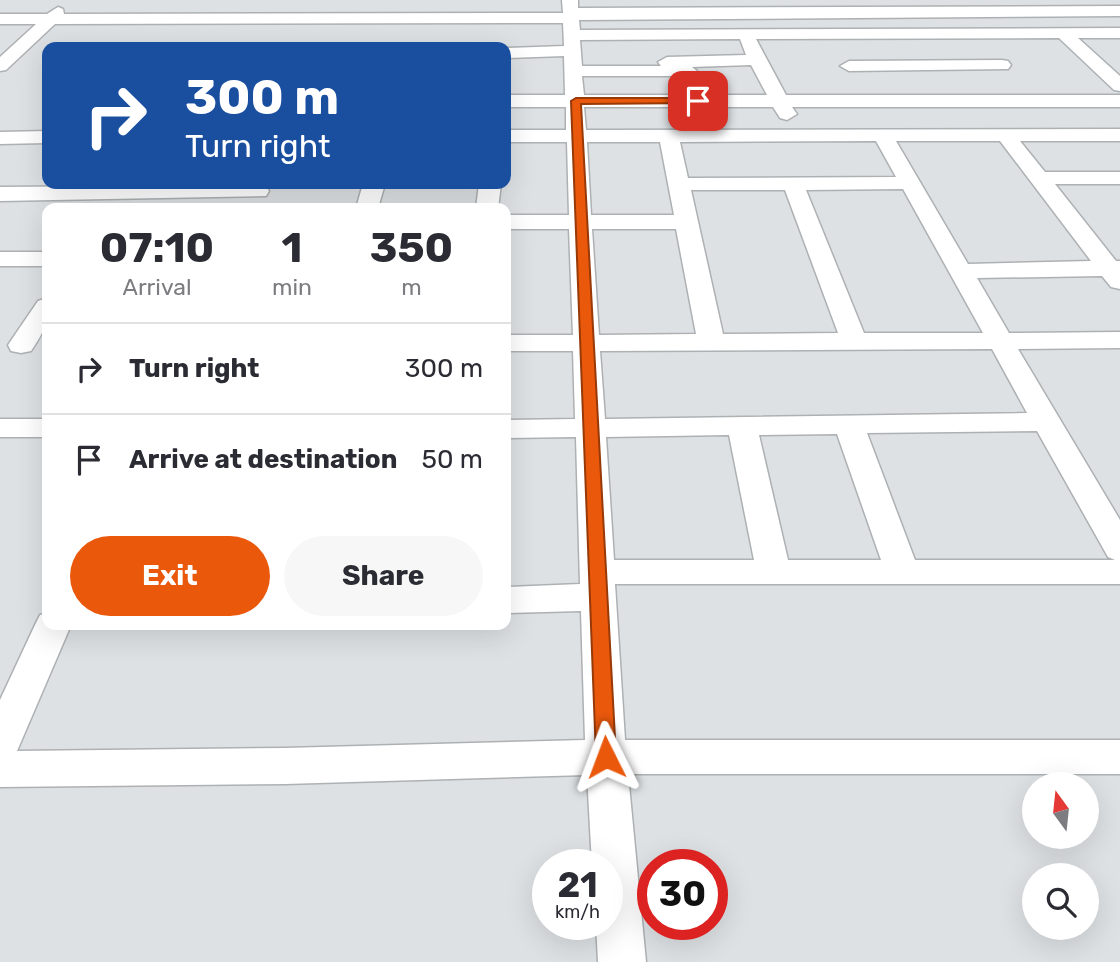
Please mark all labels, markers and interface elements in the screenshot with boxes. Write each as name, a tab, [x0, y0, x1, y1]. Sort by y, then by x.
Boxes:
text: 300 m	[185, 68, 339, 126]
icon: right	[70, 70, 161, 161]
pin	[668, 71, 728, 131]
icon: arrive	[679, 82, 717, 120]
text: Turn right	[185, 127, 330, 165]
text: 07:10	[100, 223, 214, 273]
text: 1	[282, 223, 302, 273]
text: 350	[370, 223, 453, 273]
text: Arrival	[122, 273, 192, 301]
text: min	[272, 273, 312, 301]
text: m	[401, 273, 422, 301]
icon: right	[70, 350, 108, 388]
text: Turn right	[129, 353, 259, 384]
text: 300 m	[405, 353, 483, 384]
icon: arrive	[70, 441, 108, 479]
text: Arrive at destination	[129, 444, 397, 475]
text: 50 m	[422, 444, 483, 475]
button: Exit	[70, 536, 270, 616]
button: Share	[284, 536, 483, 616]
position arrow	[569, 720, 643, 794]
north arrow	[1022, 772, 1099, 849]
map controls	[1022, 772, 1099, 940]
speed limit sign: 30	[637, 849, 728, 940]
button: search	[1022, 863, 1099, 940]
text: 21	[557, 864, 598, 906]
text: km/h	[555, 901, 600, 923]

